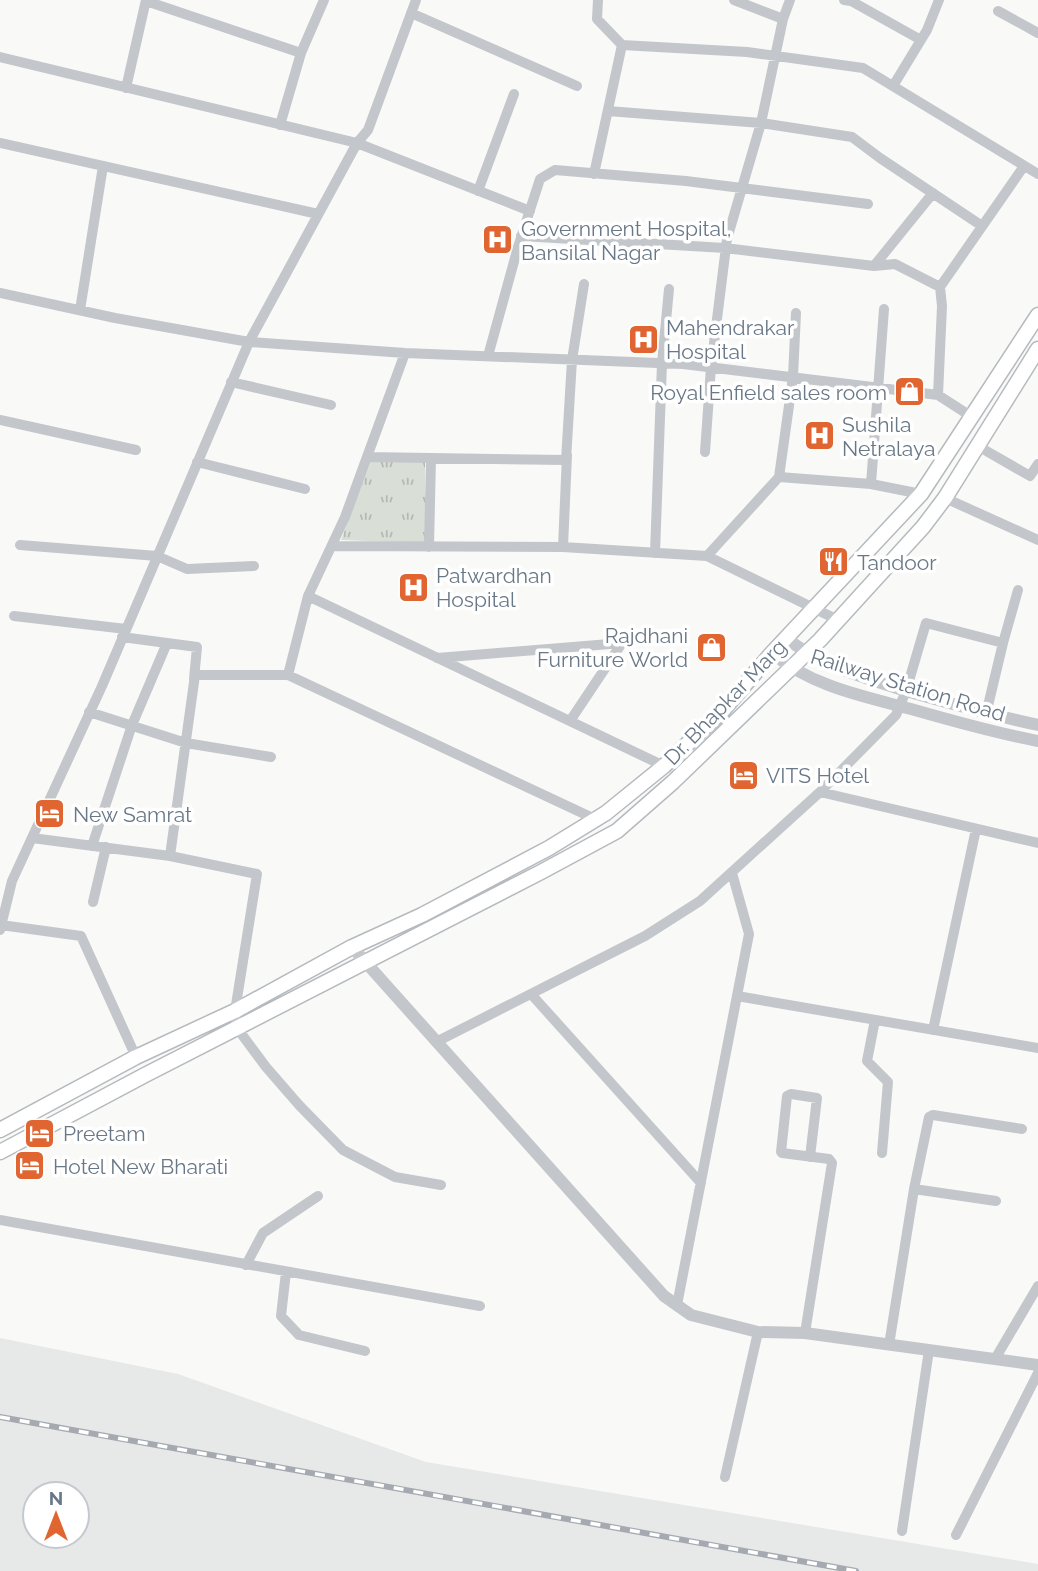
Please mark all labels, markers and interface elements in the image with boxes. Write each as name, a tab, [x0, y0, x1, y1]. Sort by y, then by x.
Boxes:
place label: Government Hospital, Bansilal Nagar	[521, 216, 731, 265]
hospital icon: Government Hospital, Bansilal Nagar	[481, 223, 515, 257]
place label: Mahendrakar Hospital	[666, 315, 795, 364]
hospital icon: Mahendrakar Hospital	[626, 322, 660, 356]
shop icon: Royal Enfield sales room	[893, 375, 927, 409]
place label: Royal Enfield sales room	[650, 380, 887, 405]
place label: Sushila Netralaya	[842, 412, 935, 461]
hospital icon: Sushila Netralaya	[802, 419, 836, 453]
restaurant icon: Tandoor	[817, 545, 851, 579]
place label: Tandoor	[857, 550, 937, 575]
place label: Patwardhan Hospital	[436, 563, 552, 612]
hospital icon: Patwardhan Hospital	[396, 570, 430, 604]
place label: Rajdhani Furniture World	[537, 623, 688, 672]
shop icon: Rajdhani Furniture World	[694, 630, 728, 664]
street label: Dr. Bhapkar Marg	[659, 634, 791, 770]
street label: Railway Station Road	[808, 644, 1008, 726]
hotel icon: VITS Hotel	[726, 758, 760, 792]
place label: VITS Hotel	[766, 763, 869, 788]
hotel icon: New Samrat	[33, 797, 67, 831]
place label: New Samrat	[73, 802, 192, 827]
hotel icon: Preetam	[23, 1116, 57, 1150]
place label: Preetam	[63, 1121, 145, 1146]
hotel icon: Hotel New Bharati	[13, 1149, 47, 1183]
place label: Hotel New Bharati	[53, 1154, 228, 1179]
north arrow	[21, 1480, 91, 1550]
text: N	[49, 1487, 63, 1509]

